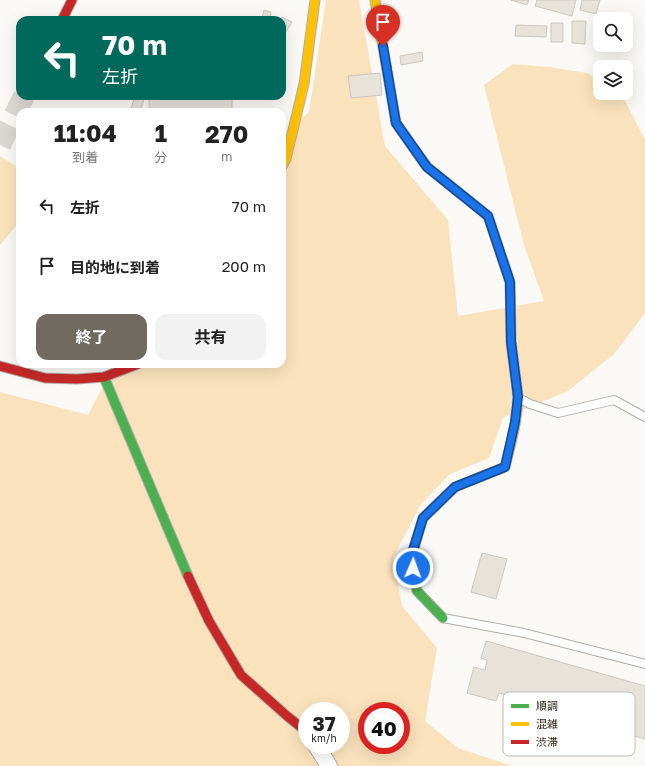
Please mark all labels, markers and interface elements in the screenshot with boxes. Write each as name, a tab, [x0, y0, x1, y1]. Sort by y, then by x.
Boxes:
pin	[366, 5, 400, 46]
icon: arrive	[372, 11, 394, 33]
map controls	[593, 12, 633, 100]
button: search	[593, 12, 633, 52]
text: 70 m	[102, 28, 167, 61]
icon: left	[36, 32, 88, 84]
button: layers	[593, 60, 633, 100]
text: 左折	[102, 65, 138, 87]
text: 11:04	[54, 118, 117, 147]
text: 1	[155, 118, 167, 147]
text: 270	[205, 119, 248, 148]
text: m	[221, 148, 232, 164]
text: 到着	[72, 149, 98, 165]
text: 分	[154, 149, 167, 165]
icon: left	[36, 195, 58, 217]
text: 70 m	[232, 197, 266, 215]
text: 左折	[70, 198, 100, 216]
icon: arrive	[36, 255, 58, 277]
text: 200 m	[222, 257, 266, 275]
text: 目的地に到着	[70, 258, 160, 276]
button: 終了	[36, 314, 147, 360]
button: 共有	[155, 314, 266, 360]
position arrow	[392, 547, 434, 589]
legend	[503, 692, 635, 756]
text: 順調	[536, 699, 558, 712]
speed limit sign: 40	[358, 702, 410, 754]
text: 37	[312, 711, 336, 735]
text: 混雑	[536, 717, 558, 730]
text: km/h	[311, 732, 337, 744]
text: 渋滞	[536, 735, 558, 748]

